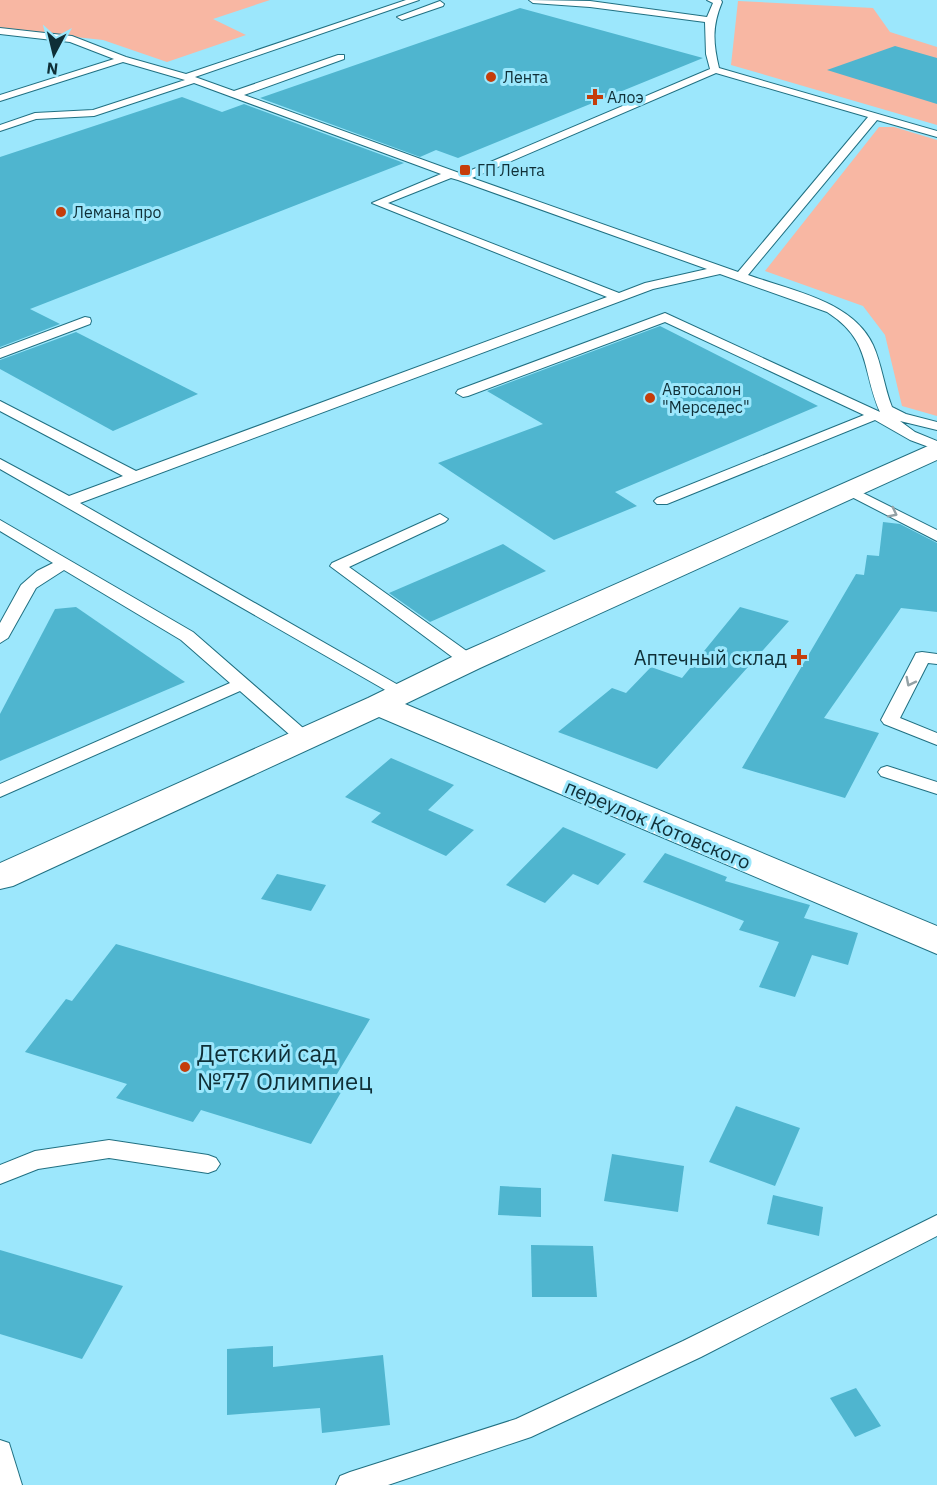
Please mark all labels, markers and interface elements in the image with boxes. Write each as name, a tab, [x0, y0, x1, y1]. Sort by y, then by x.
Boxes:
north arrow	[24, 24, 84, 84]
text: N	[45, 58, 59, 80]
place label: Лента	[503, 67, 548, 87]
marker: Лента	[484, 70, 498, 84]
place label: Алоэ	[607, 87, 644, 107]
marker: Алоэ	[588, 90, 602, 104]
place label: ГП Лента	[477, 160, 545, 180]
marker: ГП Лента	[458, 163, 472, 177]
place label: Лемана про	[73, 202, 162, 222]
marker: Лемана про	[54, 205, 68, 219]
place label: Автосалон "Мерседес"	[662, 379, 750, 417]
marker: Автосалон "Мерседес"	[643, 391, 657, 405]
one-way arrow	[887, 506, 898, 517]
place label: Аптечный склад	[634, 644, 787, 671]
marker: Аптечный склад	[792, 650, 806, 664]
one-way arrow	[905, 676, 917, 687]
street label: переулок Котовского	[561, 773, 755, 875]
place label: Детский сад №77 Олимпиец	[197, 1037, 373, 1097]
marker: Детский сад №77 Олимпиец	[178, 1060, 192, 1074]

